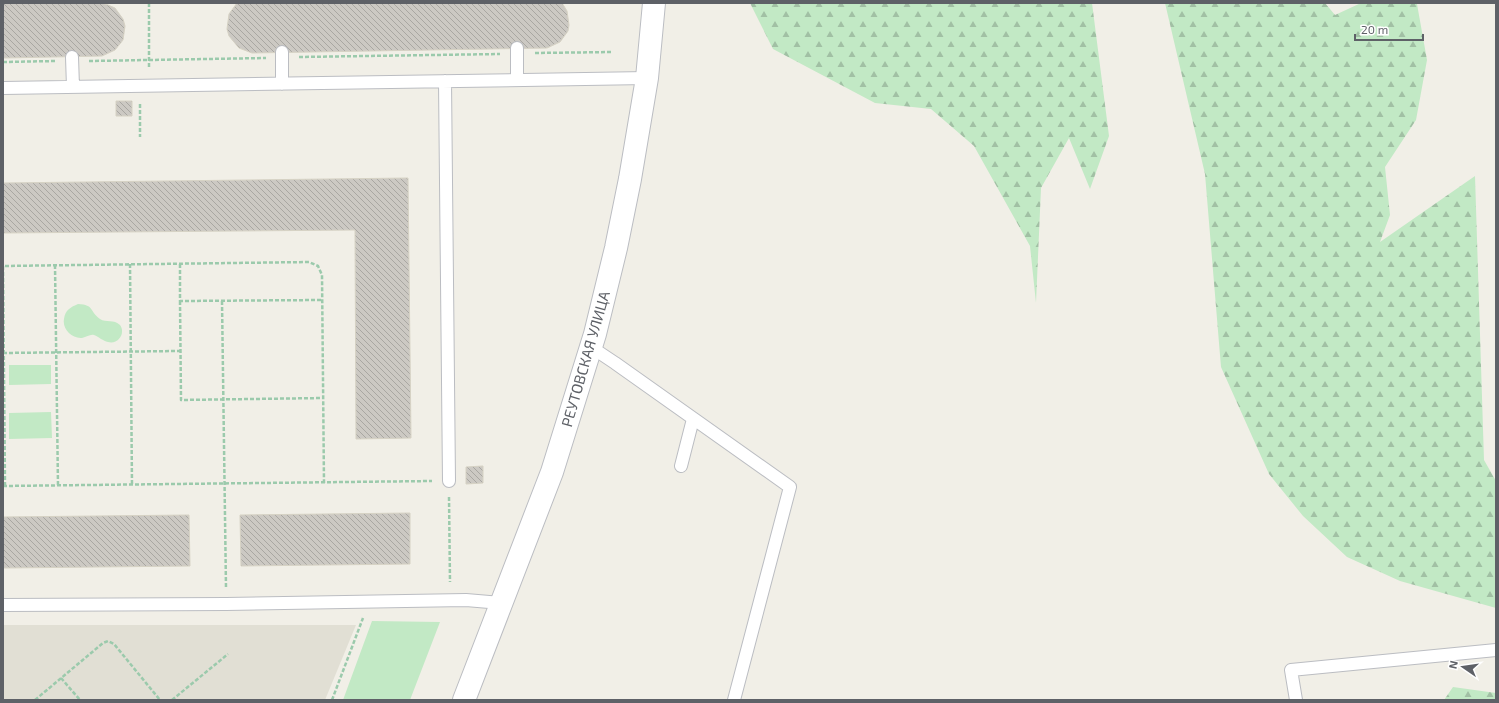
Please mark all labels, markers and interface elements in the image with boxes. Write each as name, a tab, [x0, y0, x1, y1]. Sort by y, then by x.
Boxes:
scale bar	[1355, 16, 1423, 42]
text: 20 m	[1361, 22, 1388, 36]
street label: РЕУТОВСКАЯ УЛИЦА	[557, 288, 613, 429]
north arrow	[1443, 647, 1483, 687]
text: N	[1446, 659, 1460, 670]

